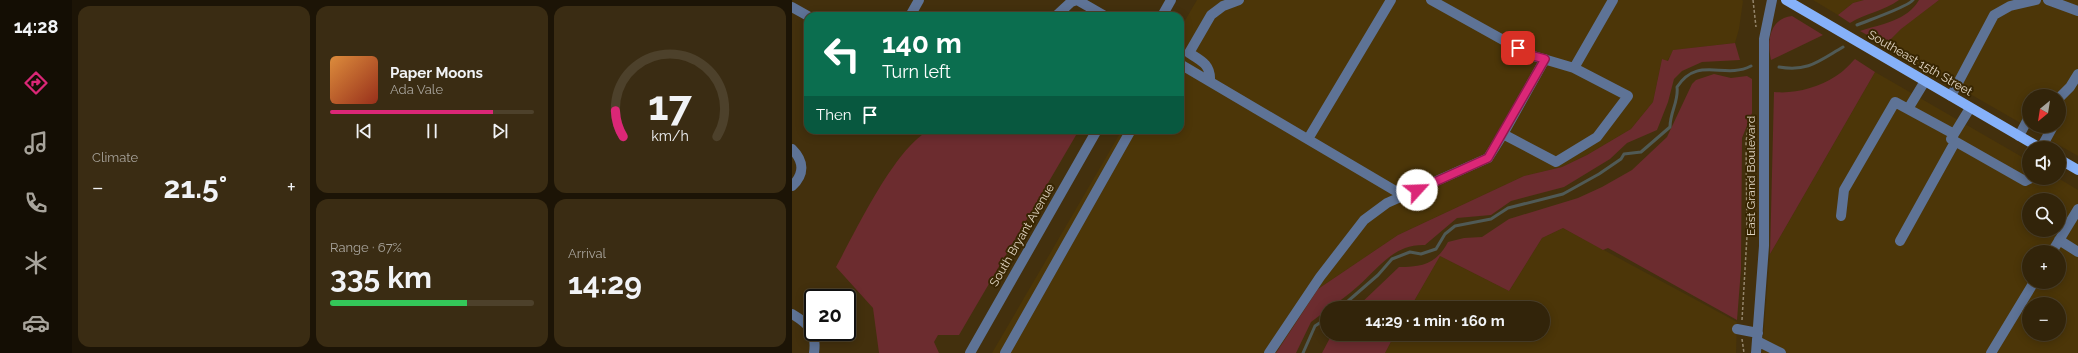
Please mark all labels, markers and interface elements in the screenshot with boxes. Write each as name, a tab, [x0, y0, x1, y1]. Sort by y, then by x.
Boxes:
text: 14:28	[14, 16, 58, 37]
text: 140 m	[882, 27, 962, 60]
street label: Southeast 15th Street	[1865, 27, 1975, 99]
icon: left	[816, 28, 868, 80]
pin	[1501, 31, 1535, 65]
icon: arrive	[1507, 37, 1529, 59]
text: Turn left	[882, 61, 951, 82]
text: Paper Moons	[390, 64, 483, 82]
icon: directions	[22, 69, 50, 97]
text: 17	[648, 81, 693, 130]
text: Ada Vale	[390, 82, 443, 97]
north arrow	[2022, 89, 2066, 133]
map controls	[2022, 89, 2066, 341]
icon: arrive	[859, 104, 881, 126]
text: Then	[816, 106, 851, 124]
street label: East Grand Boulevard	[1744, 116, 1758, 236]
icon: previous	[353, 120, 375, 142]
icon: pause	[421, 120, 443, 142]
icon: next	[489, 120, 511, 142]
text: km/h	[651, 128, 689, 144]
icon: music	[22, 129, 50, 157]
button: sound	[2022, 141, 2066, 185]
text: Climate	[92, 150, 138, 165]
position arrow	[1396, 169, 1438, 211]
text: 21.5°	[164, 170, 227, 205]
text: −	[92, 174, 104, 200]
text: +	[287, 174, 296, 200]
street label: South Bryant Avenue	[987, 181, 1057, 289]
icon: phone	[22, 189, 50, 217]
button: search	[2022, 193, 2066, 237]
text: Range · 67%	[330, 240, 402, 255]
button: +	[2022, 245, 2066, 289]
text: Arrival	[568, 246, 606, 261]
icon: climate	[22, 249, 50, 277]
text: 335 km	[330, 260, 432, 295]
text: 14:29	[568, 266, 642, 301]
speed limit sign: 20	[804, 289, 856, 341]
button: −	[2022, 297, 2066, 341]
icon: car	[22, 309, 50, 337]
text: 14:29 · 1 min · 160 m	[1365, 312, 1505, 330]

